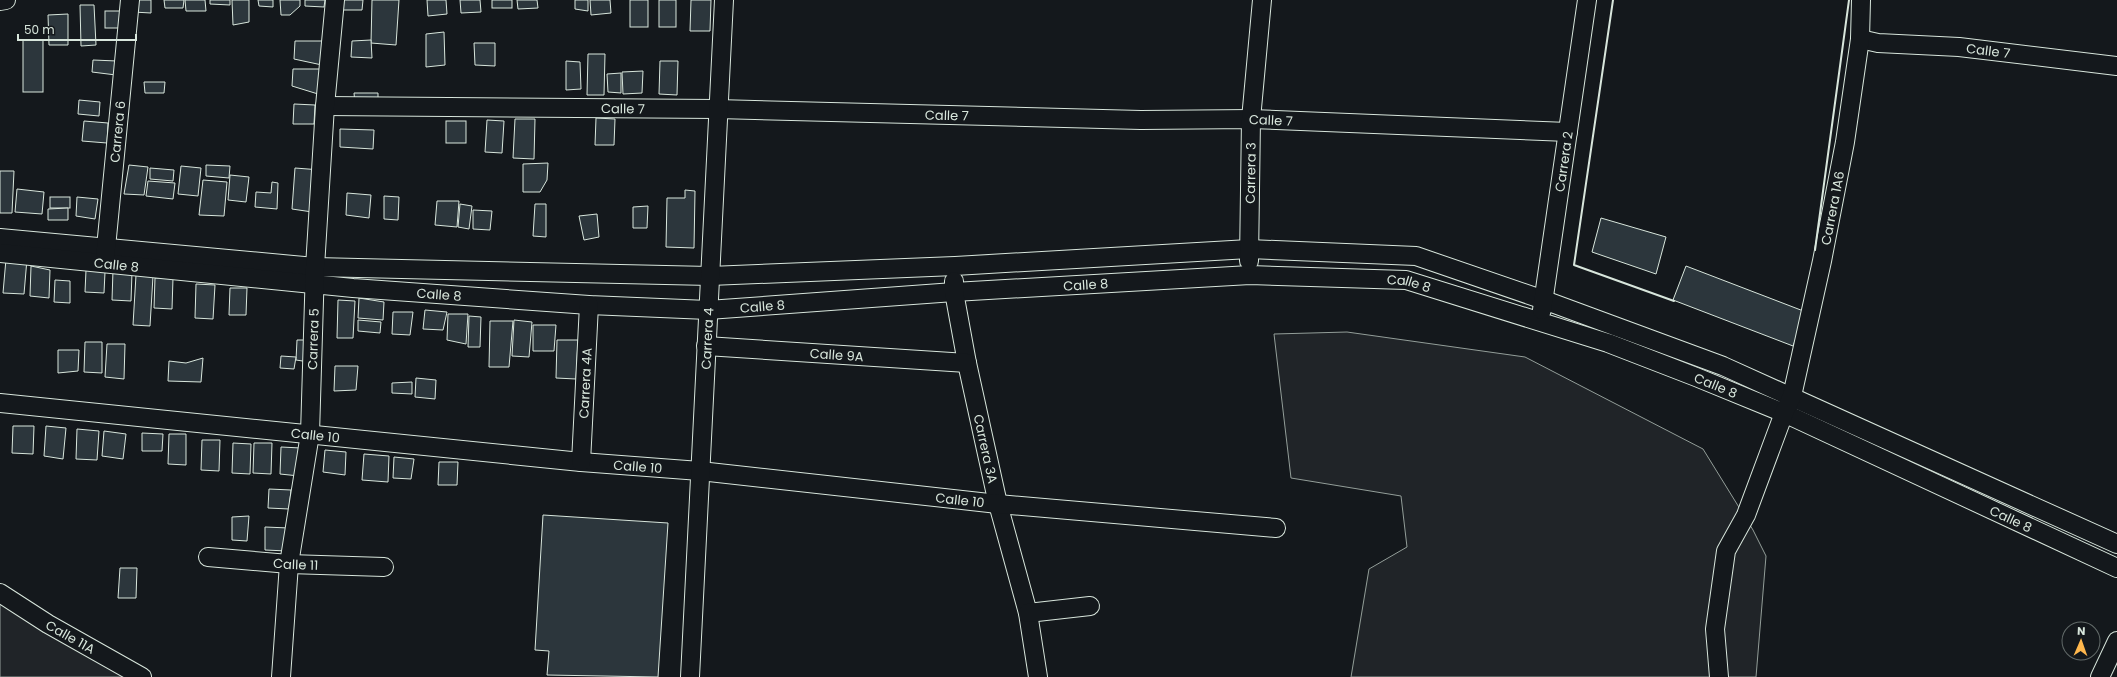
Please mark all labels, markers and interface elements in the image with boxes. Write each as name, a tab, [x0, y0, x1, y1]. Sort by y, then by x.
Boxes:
scale bar	[18, 16, 136, 42]
text: 50 m	[24, 21, 55, 38]
street label: Calle 7	[1965, 38, 2011, 63]
street label: Calle 7	[601, 99, 645, 118]
street label: Carrera 6	[105, 100, 130, 163]
street label: Calle 7	[925, 105, 969, 125]
street label: Calle 7	[1249, 109, 1293, 130]
street label: Carrera 2	[1550, 130, 1577, 193]
street label: Carrera 3	[1240, 142, 1260, 204]
street label: Carrera 1A6	[1816, 169, 1849, 247]
street label: Calle 8	[93, 253, 140, 276]
street label: Calle 8	[1387, 270, 1433, 297]
street label: Calle 8	[1063, 274, 1109, 295]
street label: Calle 8	[416, 283, 462, 305]
street label: Calle 8	[739, 295, 786, 317]
street label: Carrera 4	[696, 307, 718, 370]
street label: Carrera 5	[302, 308, 323, 370]
street label: Calle 9A	[809, 343, 864, 366]
street label: Carrera 4A	[574, 347, 596, 419]
street label: Calle 8	[1691, 368, 1740, 402]
street label: Carrera 3A	[969, 412, 1003, 485]
street label: Calle 10	[290, 423, 341, 447]
street label: Calle 10	[613, 455, 663, 478]
street label: Calle 10	[935, 488, 986, 512]
street label: Calle 8	[1987, 501, 2035, 537]
street label: Calle 11	[272, 553, 319, 574]
street label: Calle 11A	[42, 615, 99, 658]
north arrow	[2061, 621, 2101, 661]
text: N	[2077, 623, 2086, 639]

